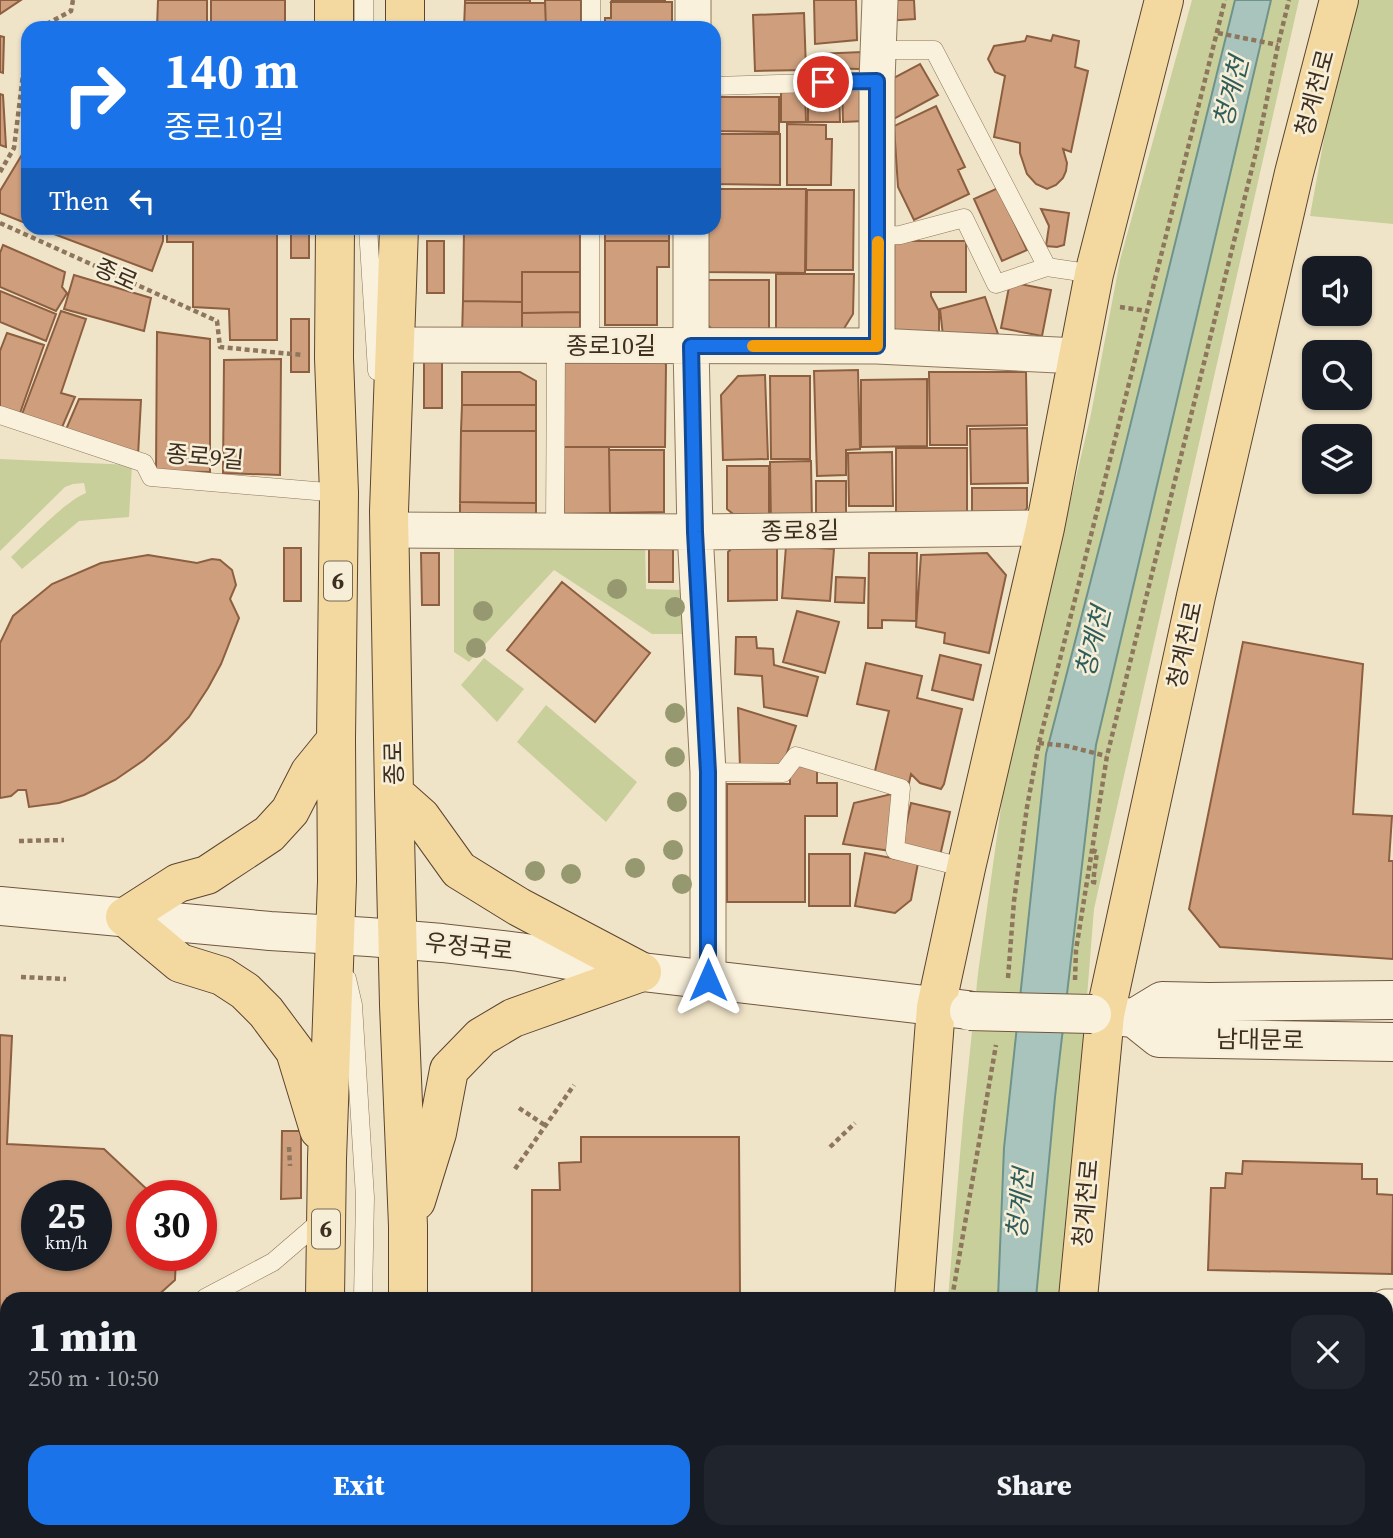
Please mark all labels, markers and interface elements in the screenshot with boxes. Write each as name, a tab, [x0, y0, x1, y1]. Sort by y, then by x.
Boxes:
text: 140 m	[164, 37, 299, 104]
street label: 청계천로	[1287, 46, 1342, 140]
icon: right	[49, 49, 140, 140]
water label: 청계천	[1205, 50, 1258, 131]
pin	[793, 52, 853, 112]
icon: arrive	[804, 63, 842, 101]
text: 종로10길	[164, 105, 284, 149]
icon: left	[123, 182, 161, 220]
text: Then	[49, 183, 109, 219]
street label: 종로	[89, 250, 143, 299]
map controls	[1302, 256, 1372, 494]
button: sound	[1302, 256, 1372, 326]
street label: 종로10길	[566, 329, 656, 362]
button: search	[1302, 340, 1372, 410]
button: layers	[1302, 424, 1372, 494]
street label: 종로9길	[165, 437, 245, 476]
street label: 종로8길	[761, 513, 839, 548]
road number: 6	[324, 562, 352, 600]
street label: 청계천로	[1159, 598, 1210, 692]
water label: 청계천	[1067, 600, 1120, 681]
street label: 종로	[377, 741, 410, 785]
street label: 우정국로	[423, 925, 515, 968]
position arrow	[671, 943, 745, 1017]
street label: 남대문로	[1216, 1022, 1304, 1057]
street label: 청계천로	[1065, 1158, 1106, 1248]
water label: 청계천	[998, 1163, 1042, 1242]
speed limit sign: 30	[126, 1180, 217, 1271]
text: 25	[48, 1192, 85, 1240]
road number: 6	[312, 1210, 340, 1248]
text: km/h	[45, 1230, 88, 1255]
text: 1 min	[28, 1307, 138, 1365]
button: close	[1291, 1315, 1365, 1389]
text: 250 m · 10:50	[28, 1362, 159, 1394]
button: Exit	[28, 1445, 690, 1525]
button: Share	[704, 1445, 1365, 1525]

